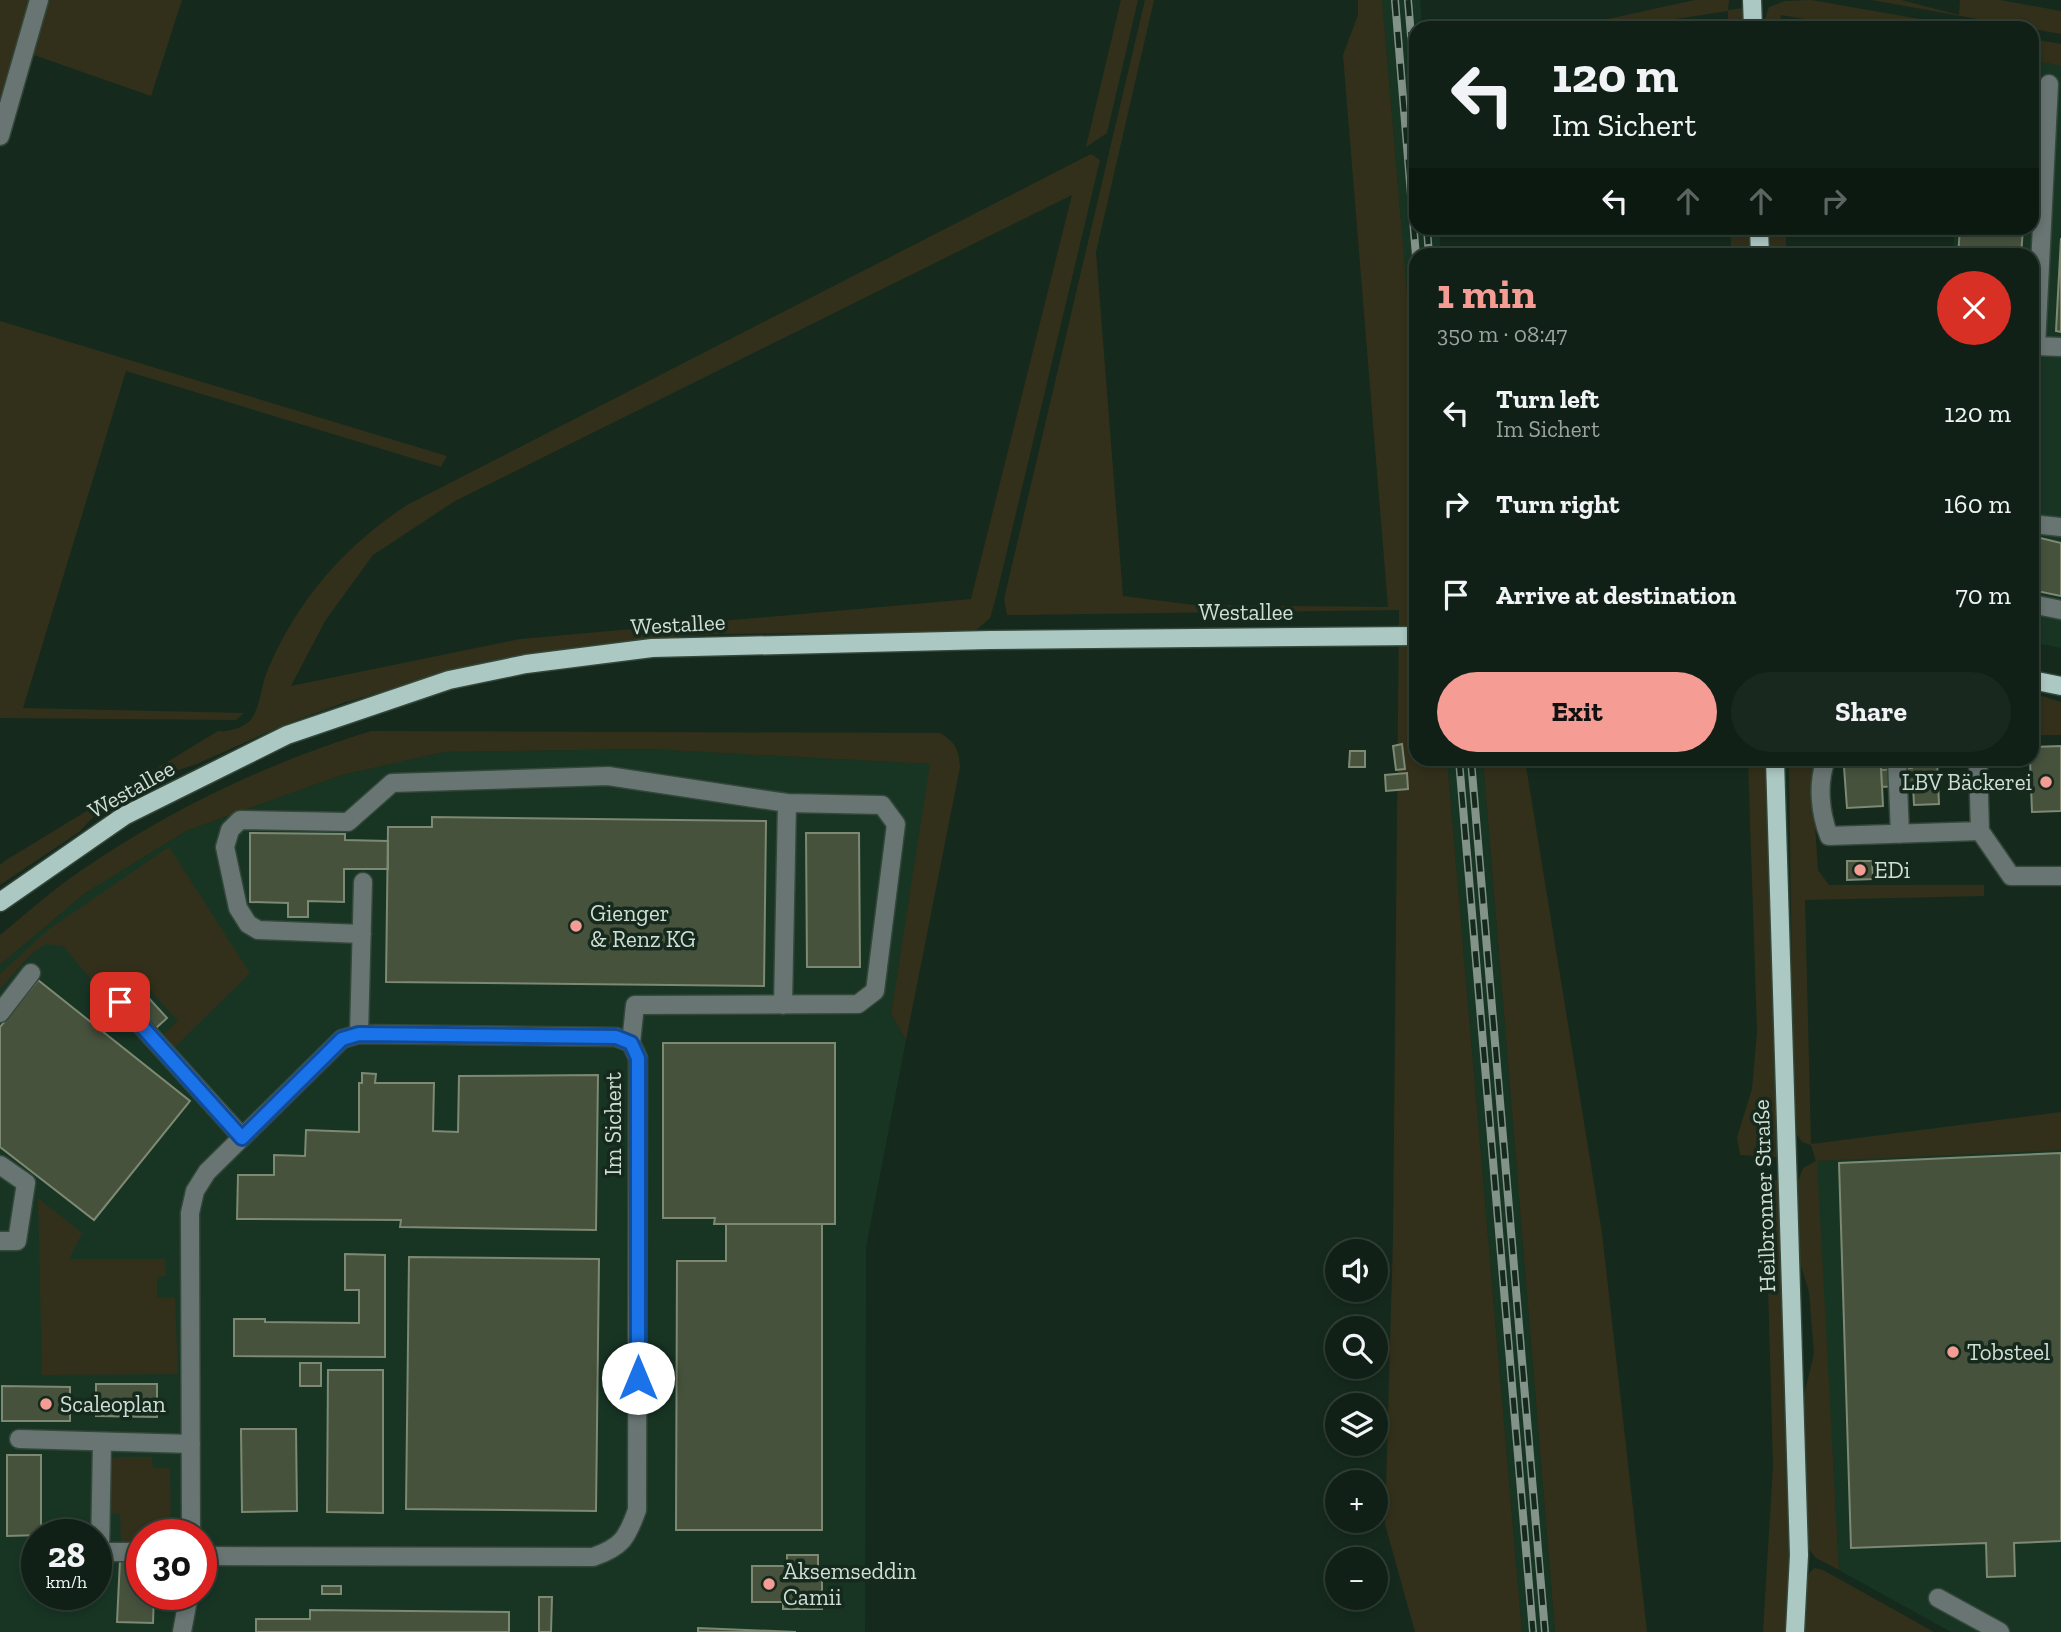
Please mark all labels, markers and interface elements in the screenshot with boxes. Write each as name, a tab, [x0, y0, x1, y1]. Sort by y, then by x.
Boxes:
text: 120 m	[1552, 46, 1678, 105]
icon: left	[1437, 49, 1528, 140]
text: Im Sichert	[1552, 106, 1696, 144]
icon: left	[1596, 182, 1634, 220]
icon: ahead	[1669, 182, 1707, 220]
icon: ahead	[1742, 182, 1780, 220]
icon: right	[1815, 182, 1853, 220]
text: 1 min	[1437, 268, 1536, 319]
button: close	[1937, 271, 2011, 345]
text: 350 m · 08:47	[1437, 320, 1567, 348]
text: Turn left	[1496, 383, 1599, 415]
icon: left	[1437, 394, 1475, 432]
text: 120 m	[1944, 397, 2011, 429]
text: Im Sichert	[1496, 415, 1600, 443]
icon: right	[1437, 485, 1475, 523]
text: Turn right	[1496, 488, 1619, 520]
text: 160 m	[1944, 488, 2011, 520]
icon: arrive	[1437, 576, 1475, 614]
text: Arrive at destination	[1496, 579, 1736, 611]
text: 70 m	[1955, 579, 2011, 611]
street label: Westallee	[1199, 598, 1293, 626]
street label: Westallee	[630, 608, 726, 640]
button: Exit	[1437, 672, 1717, 752]
button: Share	[1731, 672, 2011, 752]
street label: Westallee	[83, 754, 179, 824]
place label: LBV Bäckerei	[1902, 768, 2032, 796]
marker: LBV Bäckerei	[2038, 774, 2054, 790]
place label: EDi	[1874, 856, 1910, 884]
marker: EDi	[1852, 862, 1868, 878]
place label: Gienger & Renz KG	[590, 899, 696, 953]
marker: Gienger & Renz KG	[568, 918, 584, 934]
pin	[90, 972, 150, 1032]
icon: arrive	[101, 983, 139, 1021]
street label: Im Sichert	[599, 1072, 627, 1176]
street label: Heilbronner Straße	[1747, 1099, 1781, 1293]
map controls	[1325, 1239, 1388, 1610]
button: sound	[1325, 1239, 1388, 1302]
button: search	[1325, 1316, 1388, 1379]
place label: Tobsteel	[1967, 1338, 2050, 1366]
position arrow	[601, 1341, 675, 1415]
marker: Tobsteel	[1945, 1344, 1961, 1360]
place label: Scaleoplan	[60, 1390, 166, 1418]
button: layers	[1325, 1393, 1388, 1456]
marker: Scaleoplan	[38, 1396, 54, 1412]
button: +	[1325, 1470, 1388, 1533]
speed limit sign: 30	[126, 1519, 217, 1610]
text: 28	[48, 1534, 85, 1576]
button: −	[1325, 1547, 1388, 1610]
place label: Aksemseddin Camii	[783, 1557, 916, 1611]
text: km/h	[46, 1571, 87, 1593]
marker: Aksemseddin Camii	[761, 1576, 777, 1592]

